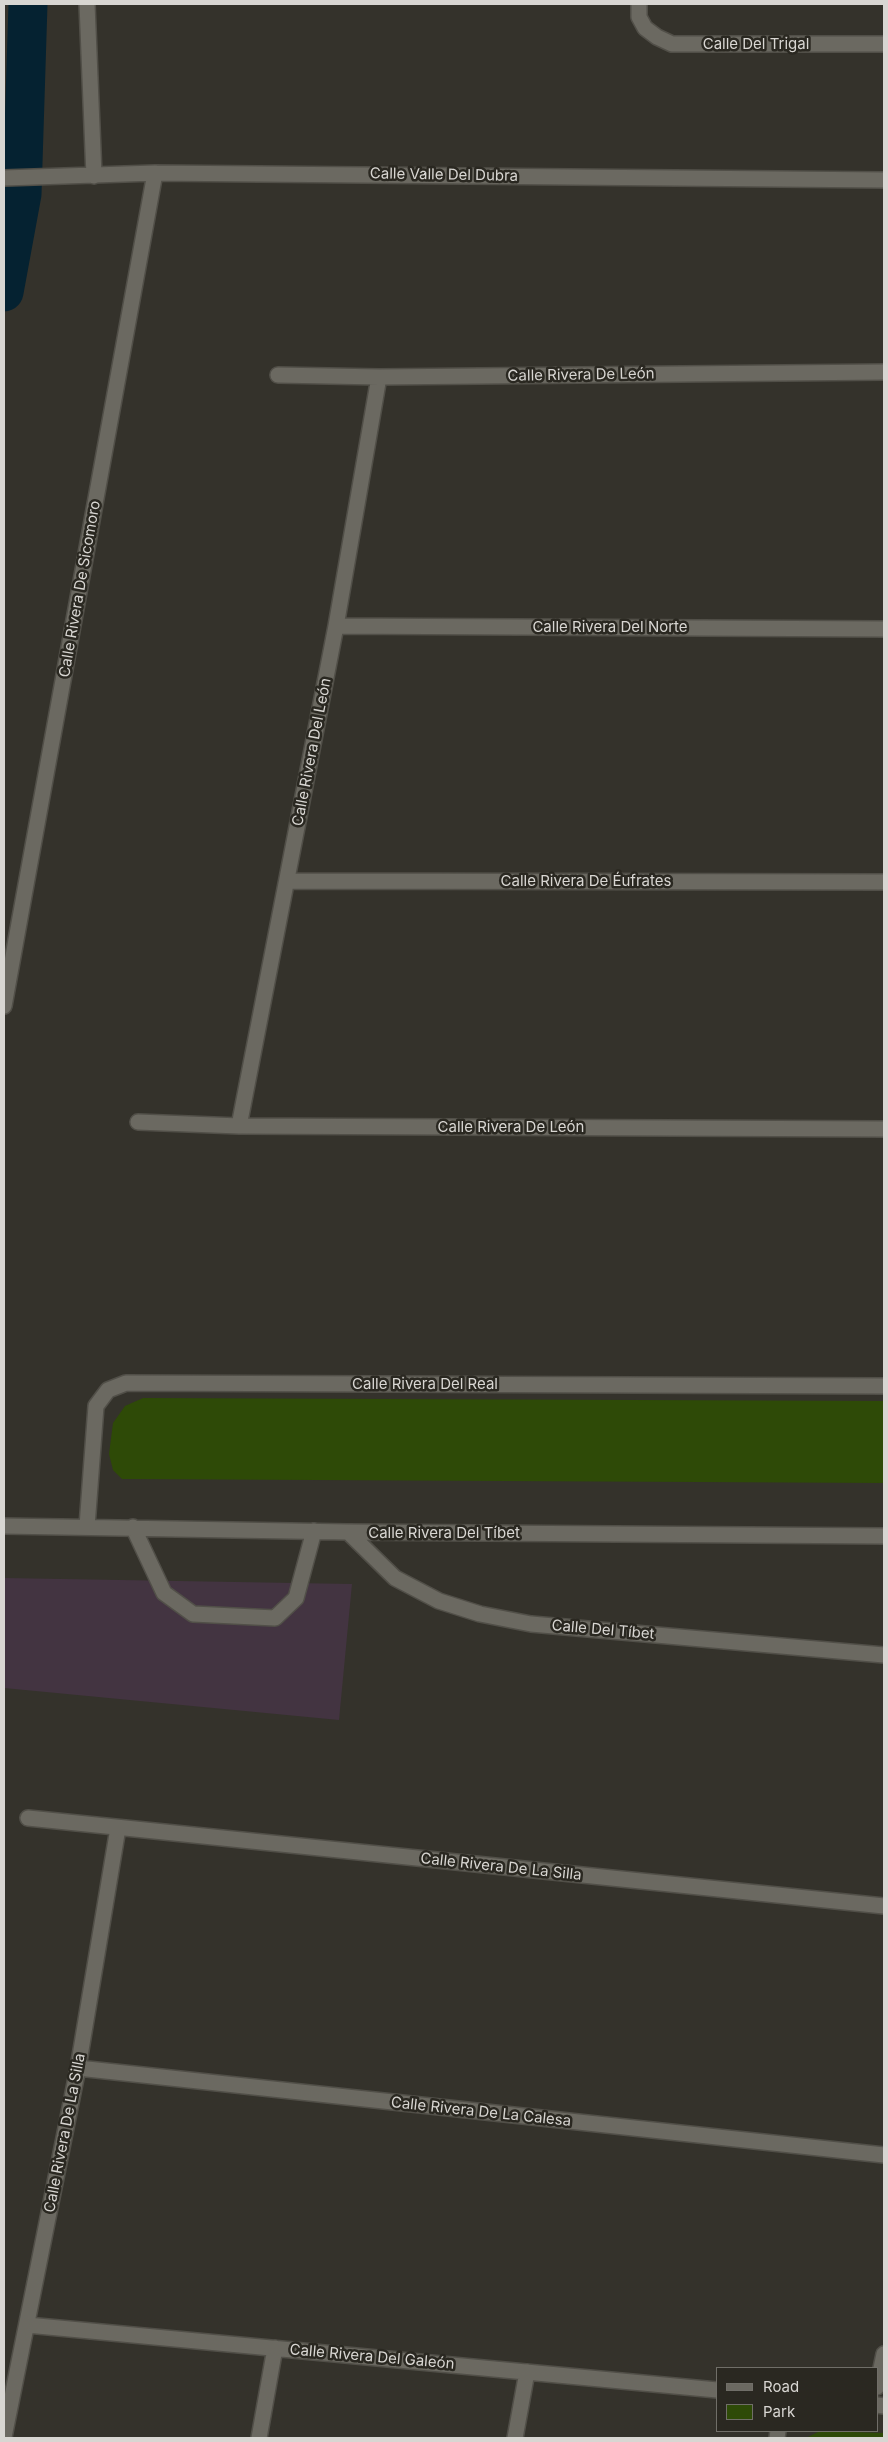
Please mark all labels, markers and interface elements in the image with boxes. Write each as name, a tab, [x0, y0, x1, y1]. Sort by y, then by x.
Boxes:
street label: Calle Del Trigal	[703, 35, 809, 53]
street label: Calle Valle Del Dubra	[370, 165, 518, 185]
street label: Calle Rivera De León	[507, 365, 655, 385]
street label: Calle Rivera De Sicomoro	[56, 499, 104, 679]
street label: Calle Rivera Del Norte	[532, 618, 688, 636]
street label: Calle Rivera Del León	[289, 676, 335, 828]
street label: Calle Rivera De Éufrates	[501, 872, 671, 890]
street label: Calle Rivera De León	[438, 1118, 584, 1136]
street label: Calle Rivera Del Real	[352, 1375, 498, 1393]
street label: Calle Rivera Del Tíbet	[368, 1524, 520, 1542]
street label: Calle Del Tíbet	[551, 1617, 655, 1643]
street label: Calle Rivera De La Silla	[420, 1850, 582, 1884]
street label: Calle Rivera De La Silla	[41, 2052, 89, 2214]
street label: Calle Rivera De La Calesa	[390, 2094, 572, 2130]
street label: Calle Rivera Del Galeón	[289, 2341, 455, 2373]
legend	[716, 2367, 878, 2432]
text: Road	[763, 2377, 799, 2396]
text: Park	[763, 2402, 795, 2421]

